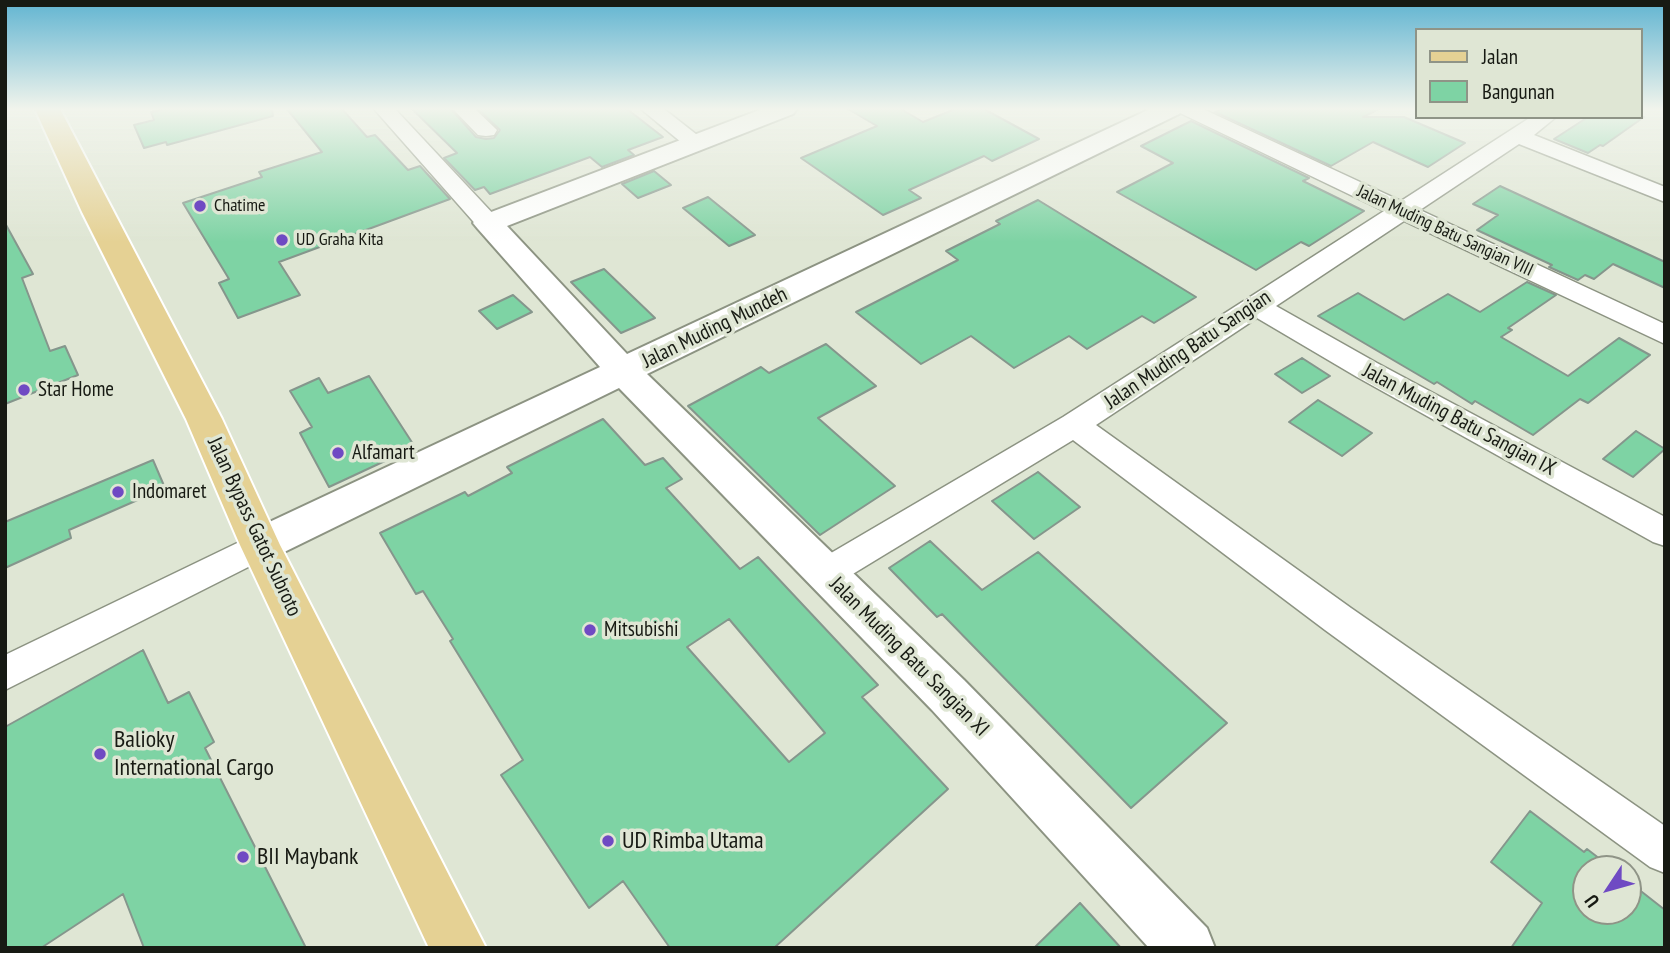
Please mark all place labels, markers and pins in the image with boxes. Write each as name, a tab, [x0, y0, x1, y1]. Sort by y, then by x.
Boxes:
place label: Chatime	[214, 195, 265, 217]
marker: Chatime	[192, 198, 208, 214]
place label: UD Graha Kita	[296, 229, 383, 251]
marker: UD Graha Kita	[274, 232, 290, 248]
place label: Star Home	[38, 377, 114, 403]
marker: Star Home	[16, 382, 32, 398]
place label: Alfamart	[352, 440, 415, 466]
marker: Alfamart	[330, 445, 346, 461]
place label: Indomaret	[132, 479, 207, 505]
marker: Indomaret	[110, 484, 126, 500]
place label: Mitsubishi	[604, 617, 678, 643]
marker: Mitsubishi	[582, 622, 598, 638]
place label: Balioky International Cargo	[114, 726, 274, 782]
marker: Balioky International Cargo	[92, 746, 108, 762]
place label: UD Rimba Utama	[622, 827, 764, 855]
marker: UD Rimba Utama	[600, 833, 616, 849]
place label: BII Maybank	[257, 843, 358, 871]
marker: BII Maybank	[235, 849, 251, 865]

